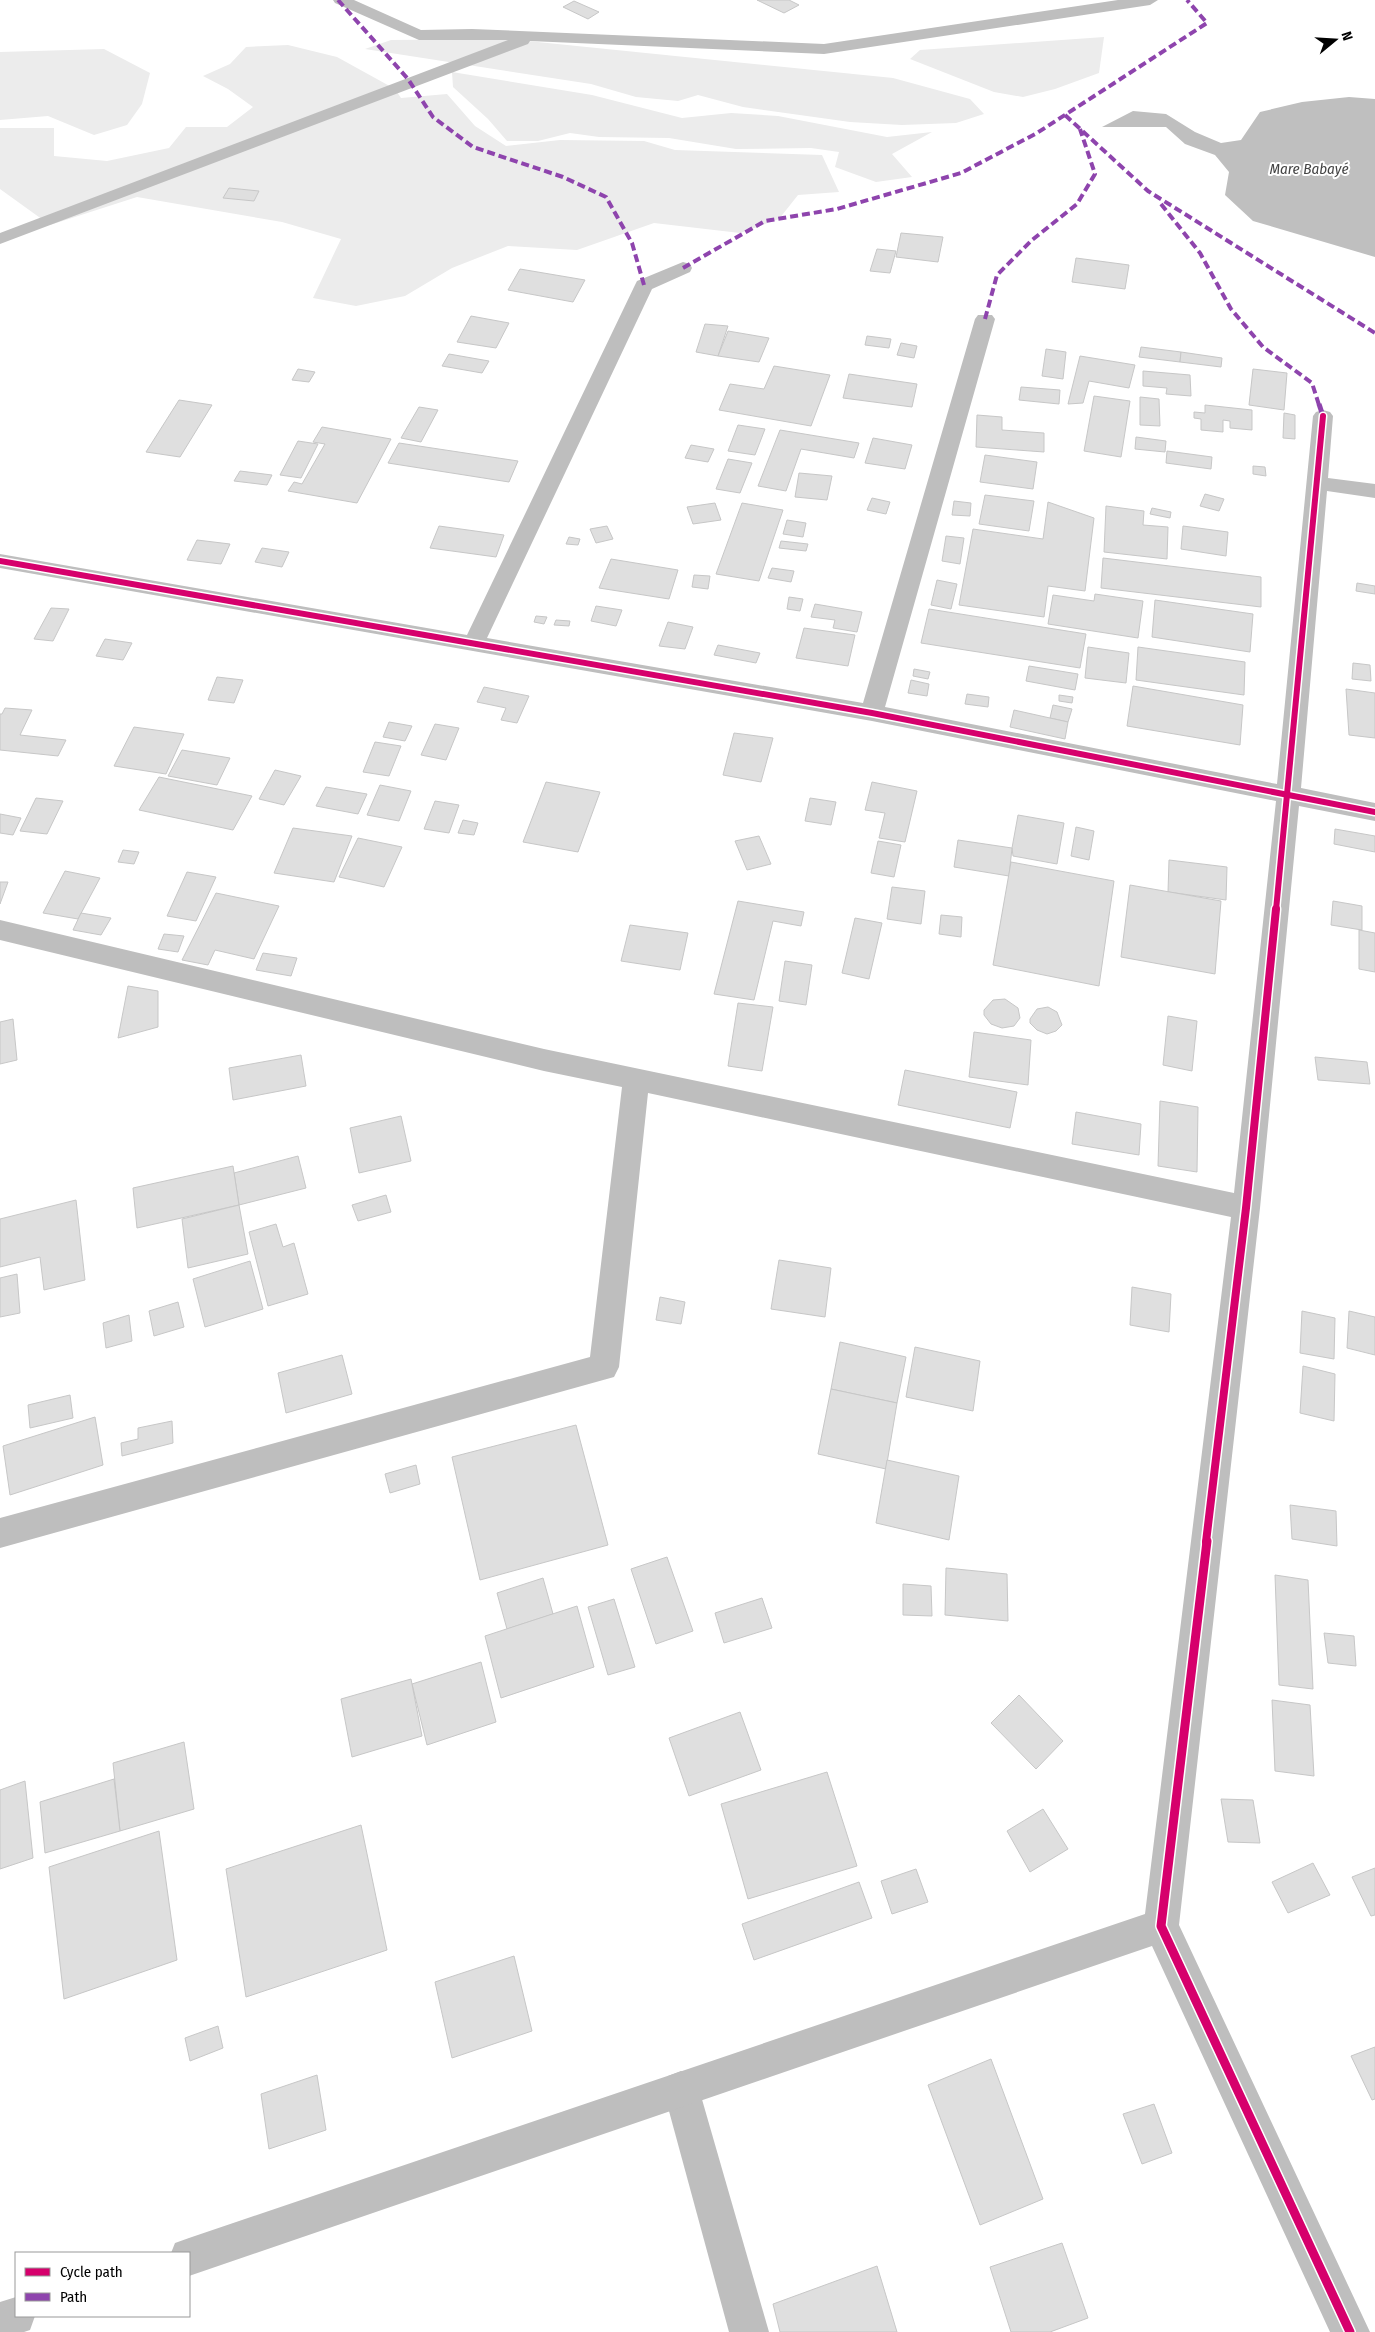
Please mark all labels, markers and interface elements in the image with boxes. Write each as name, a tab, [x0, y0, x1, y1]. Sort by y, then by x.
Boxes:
north arrow	[1310, 15, 1360, 65]
text: N	[1338, 30, 1356, 43]
water label: Mare Babayé	[1269, 160, 1349, 178]
legend	[15, 2252, 190, 2317]
text: Cycle path	[60, 2263, 123, 2281]
text: Path	[60, 2288, 87, 2306]

